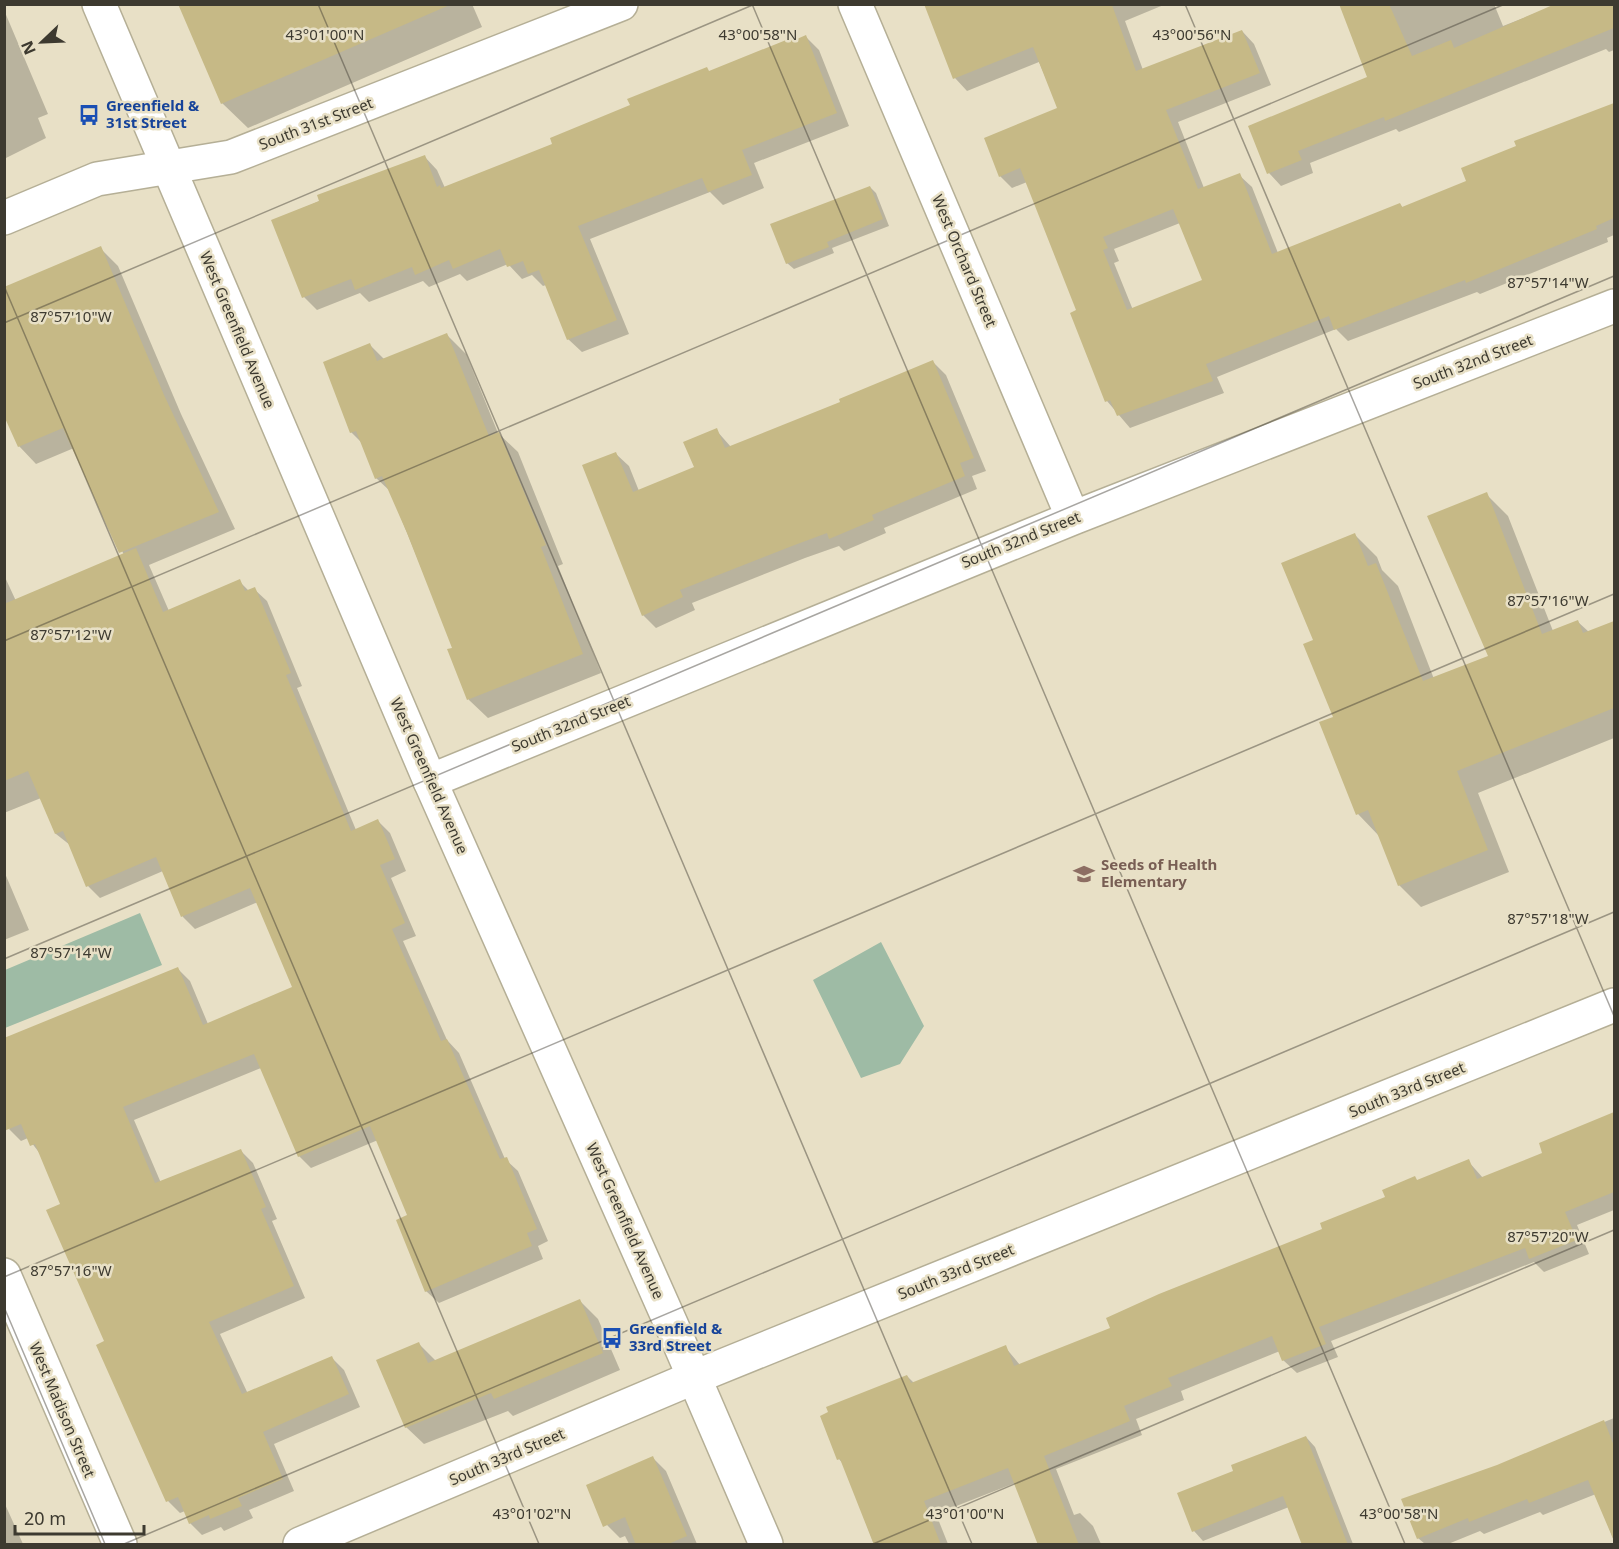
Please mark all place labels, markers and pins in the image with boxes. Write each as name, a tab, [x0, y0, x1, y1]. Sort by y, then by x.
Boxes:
place label: Greenfield & 31st Street	[106, 95, 200, 132]
bus stop icon: Greenfield & 31st Street	[77, 103, 101, 127]
place label: Seeds of Health Elementary	[1101, 854, 1217, 891]
school or university icon: Seeds of Health Elementary	[1072, 862, 1096, 886]
place label: Greenfield & 33rd Street	[629, 1318, 723, 1355]
bus stop icon: Greenfield & 33rd Street	[600, 1326, 624, 1350]

